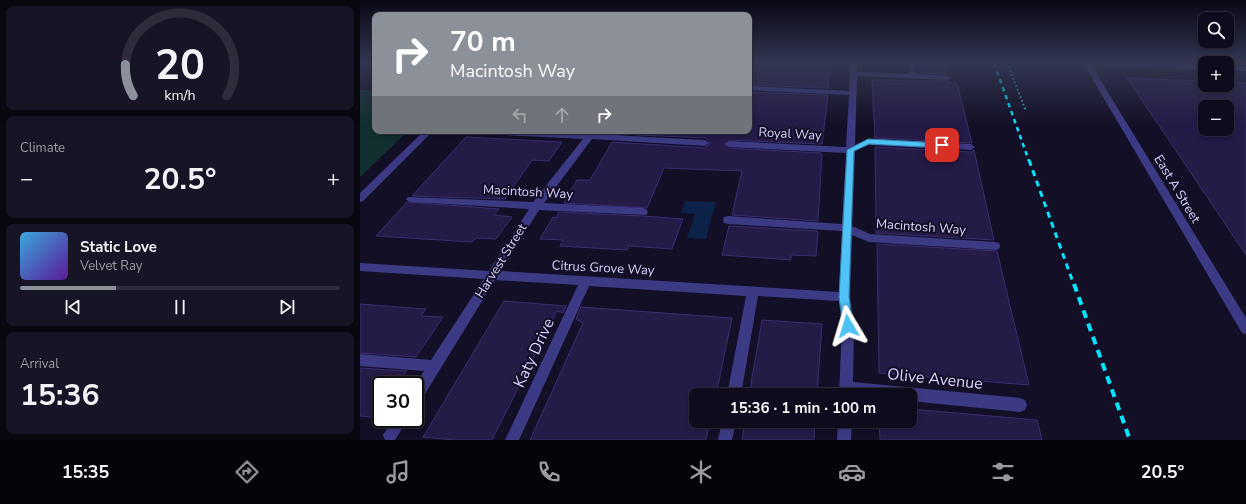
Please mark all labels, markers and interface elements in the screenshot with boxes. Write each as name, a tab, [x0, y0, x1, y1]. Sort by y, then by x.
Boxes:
map controls	[1198, 12, 1234, 136]
button: search	[1198, 12, 1234, 48]
text: 70 m	[450, 23, 516, 61]
icon: right	[384, 28, 436, 80]
text: 20	[155, 37, 205, 94]
button: +	[1198, 56, 1234, 92]
text: Macintosh Way	[450, 59, 575, 83]
text: km/h	[164, 86, 196, 105]
button: −	[1198, 100, 1234, 136]
icon: left	[509, 104, 531, 126]
icon: ahead	[551, 104, 573, 126]
icon: right	[593, 104, 615, 126]
street label: Royal Way	[758, 123, 822, 145]
pin	[925, 128, 959, 162]
icon: arrive	[931, 134, 953, 156]
text: Climate	[20, 139, 65, 157]
street label: East A Street	[1150, 151, 1205, 227]
text: 20.5°	[144, 159, 216, 200]
text: −	[20, 164, 33, 194]
text: +	[327, 164, 340, 194]
street label: Macintosh Way	[482, 181, 574, 203]
street label: Macintosh Way	[875, 215, 967, 239]
street label: Harvest Street	[471, 220, 531, 302]
text: Static Love	[80, 237, 157, 257]
street label: Citrus Grove Way	[551, 256, 655, 280]
text: Velvet Ray	[80, 257, 142, 275]
icon: previous	[62, 296, 84, 318]
icon: pause	[169, 296, 191, 318]
icon: next	[276, 296, 298, 318]
position arrow	[827, 305, 869, 347]
street label: Katy Drive	[508, 315, 560, 391]
text: Arrival	[20, 355, 59, 373]
street label: Olive Avenue	[886, 363, 984, 395]
text: 15:36	[20, 375, 99, 416]
speed limit sign: 30	[372, 376, 424, 428]
text: 15:36 · 1 min · 100 m	[730, 398, 876, 418]
icon: directions	[233, 458, 261, 486]
icon: music	[384, 458, 412, 486]
icon: phone	[535, 458, 563, 486]
icon: climate	[687, 458, 715, 486]
icon: car	[838, 458, 866, 486]
icon: filters	[989, 458, 1017, 486]
text: 15:35	[62, 460, 109, 484]
text: 20.5°	[1141, 460, 1184, 484]

